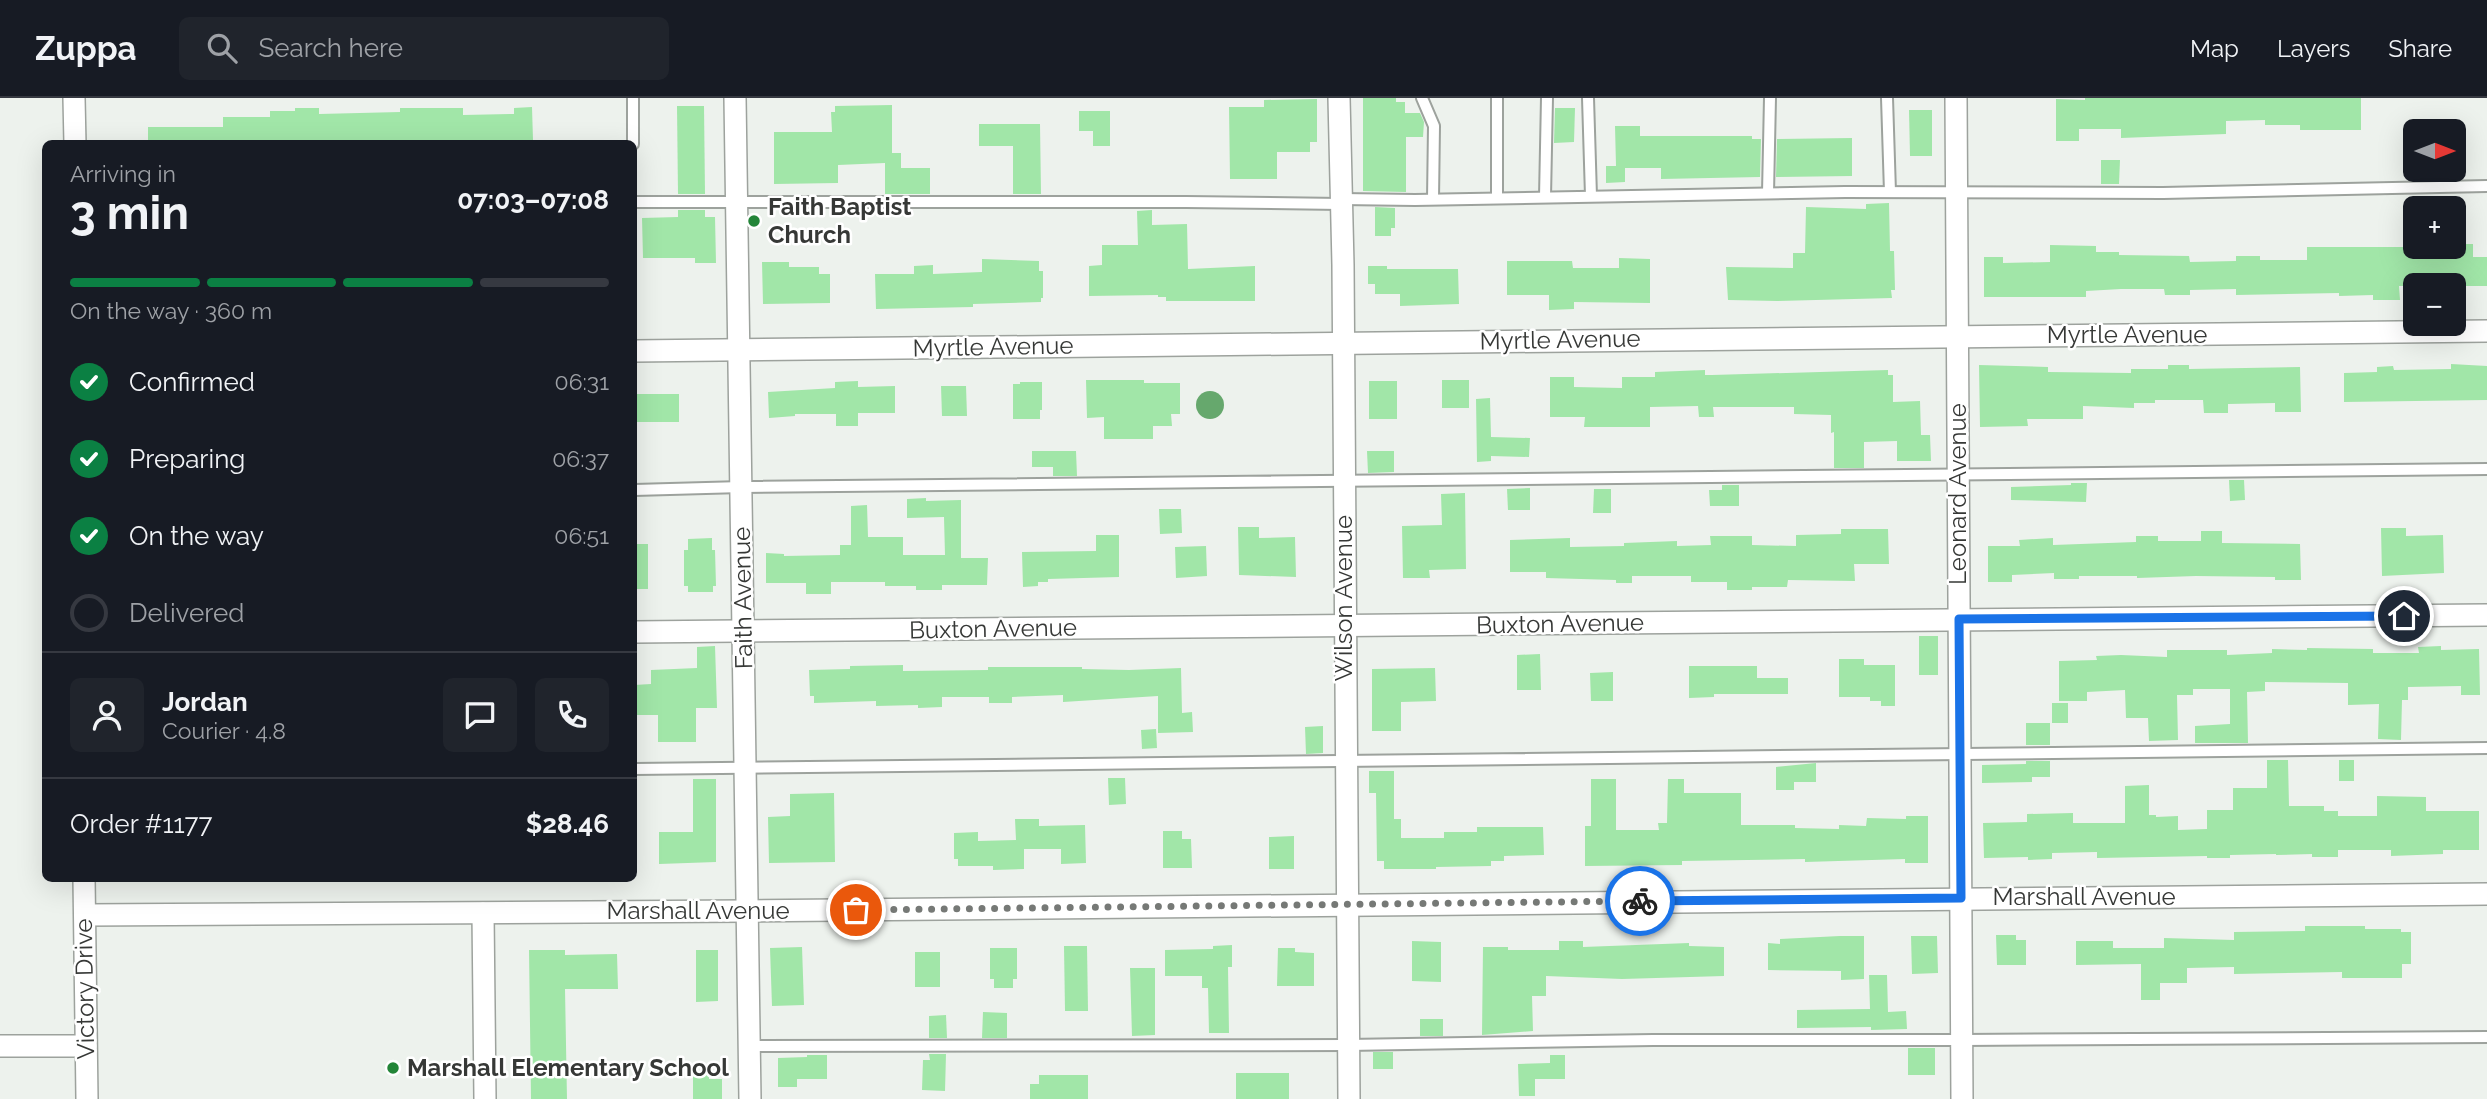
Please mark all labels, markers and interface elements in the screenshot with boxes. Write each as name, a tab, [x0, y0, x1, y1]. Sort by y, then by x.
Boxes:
search box	[179, 17, 669, 80]
text: Zuppa	[35, 29, 137, 68]
icon: search	[203, 29, 241, 67]
text: Search here	[259, 33, 403, 63]
text: Map	[2190, 34, 2239, 63]
text: Layers	[2277, 34, 2350, 63]
text: Share	[2388, 34, 2452, 63]
north arrow	[2403, 119, 2466, 182]
map controls	[2403, 119, 2466, 336]
text: Arriving in	[70, 160, 176, 187]
text: 07:03–07:08	[457, 185, 609, 215]
text: 3 min	[70, 186, 189, 240]
place label: Faith Baptist Church	[768, 192, 912, 249]
button: +	[2403, 196, 2466, 259]
marker: Faith Baptist Church	[746, 213, 762, 229]
button: −	[2403, 273, 2466, 336]
text: On the way · 360 m	[70, 297, 272, 324]
street label: Myrtle Avenue	[2047, 320, 2207, 349]
street label: Myrtle Avenue	[1479, 324, 1641, 355]
street label: Myrtle Avenue	[912, 331, 1074, 362]
icon: check	[70, 363, 108, 401]
text: Confirmed	[129, 367, 255, 397]
text: 06:31	[555, 368, 609, 395]
street label: Leonard Avenue	[1943, 403, 1972, 585]
icon: check	[70, 440, 108, 478]
text: Preparing	[129, 444, 245, 474]
text: 06:37	[552, 445, 609, 472]
street label: Wilson Avenue	[1329, 515, 1358, 681]
icon: check	[70, 517, 108, 555]
text: On the way	[129, 521, 264, 551]
text: 06:51	[554, 522, 609, 549]
street label: Faith Avenue	[727, 527, 758, 670]
pin	[2374, 586, 2434, 646]
icon: home	[2385, 597, 2423, 635]
text: Delivered	[129, 598, 244, 628]
street label: Buxton Avenue	[1476, 608, 1644, 639]
street label: Buxton Avenue	[909, 613, 1077, 644]
button: person	[70, 678, 144, 752]
button: chat	[443, 678, 517, 752]
button: phone	[535, 678, 609, 752]
text: Jordan	[162, 687, 248, 717]
text: Courier · 4.8	[162, 717, 286, 744]
text: Order #1177	[70, 809, 212, 839]
text: $28.46	[526, 809, 609, 839]
courier	[1605, 866, 1675, 936]
pin	[826, 880, 886, 940]
icon: bike	[1621, 882, 1659, 920]
street label: Marshall Avenue	[1992, 882, 2176, 911]
icon: bag	[837, 891, 875, 929]
street label: Marshall Avenue	[606, 896, 790, 925]
street label: Victory Drive	[69, 918, 100, 1060]
place label: Marshall Elementary School	[407, 1053, 729, 1082]
marker: Marshall Elementary School	[385, 1060, 401, 1076]

